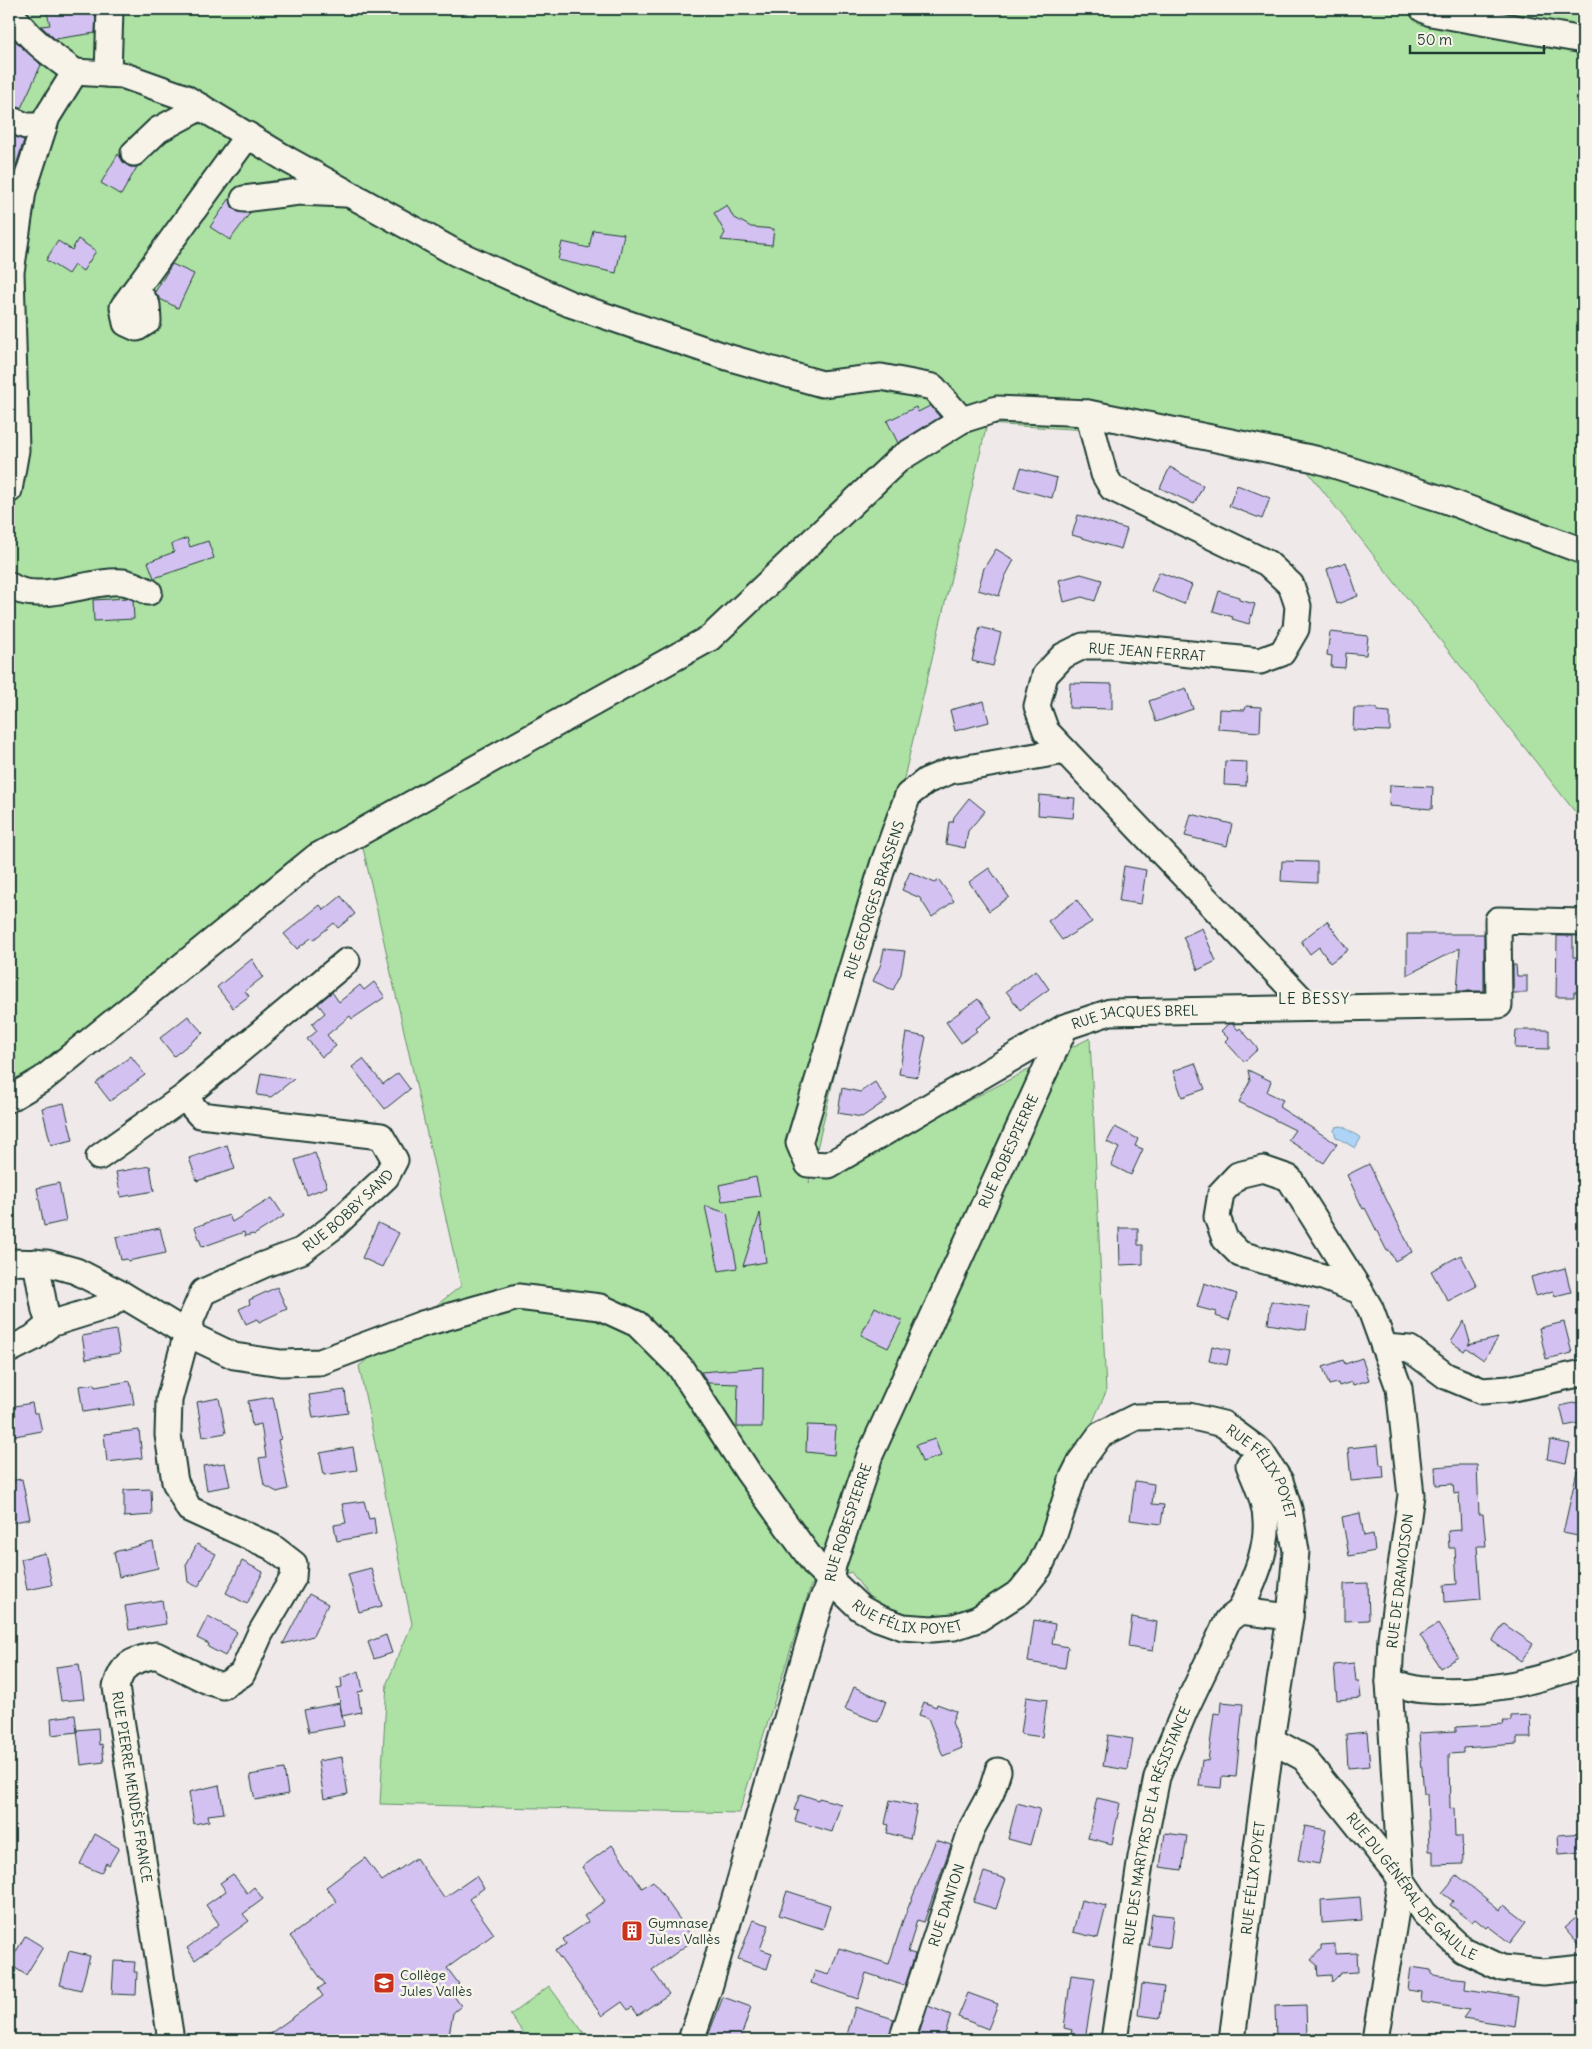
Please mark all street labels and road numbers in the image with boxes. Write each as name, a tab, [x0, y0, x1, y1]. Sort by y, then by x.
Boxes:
street label: RUE JEAN FERRAT	[1088, 639, 1206, 665]
street label: RUE GEORGES BRASSENS	[840, 818, 908, 981]
street label: RUE JACQUES BREL	[1069, 1001, 1199, 1033]
street label: RUE ROBESPIERRE	[975, 1091, 1042, 1211]
street label: RUE BOBBY SAND	[299, 1166, 397, 1256]
street label: RUE FÉLIX POYET	[1223, 1420, 1299, 1520]
street label: RUE ROBESPIERRE	[821, 1461, 876, 1583]
street label: RUE DE DRAMOISON	[1383, 1513, 1417, 1649]
street label: RUE FÉLIX POYET	[848, 1596, 964, 1638]
street label: RUE PIERRE MENDÈS FRANCE	[108, 1690, 156, 1884]
street label: RUE DES MARTYRS DE LA RÉSISTANCE	[1119, 1704, 1194, 1947]
street label: RUE DU GÉNÉRAL DE GAULLE	[1342, 1809, 1480, 1964]
street label: RUE FÉLIX POYET	[1237, 1820, 1269, 1936]
street label: RUE DANTON	[924, 1861, 969, 1949]

